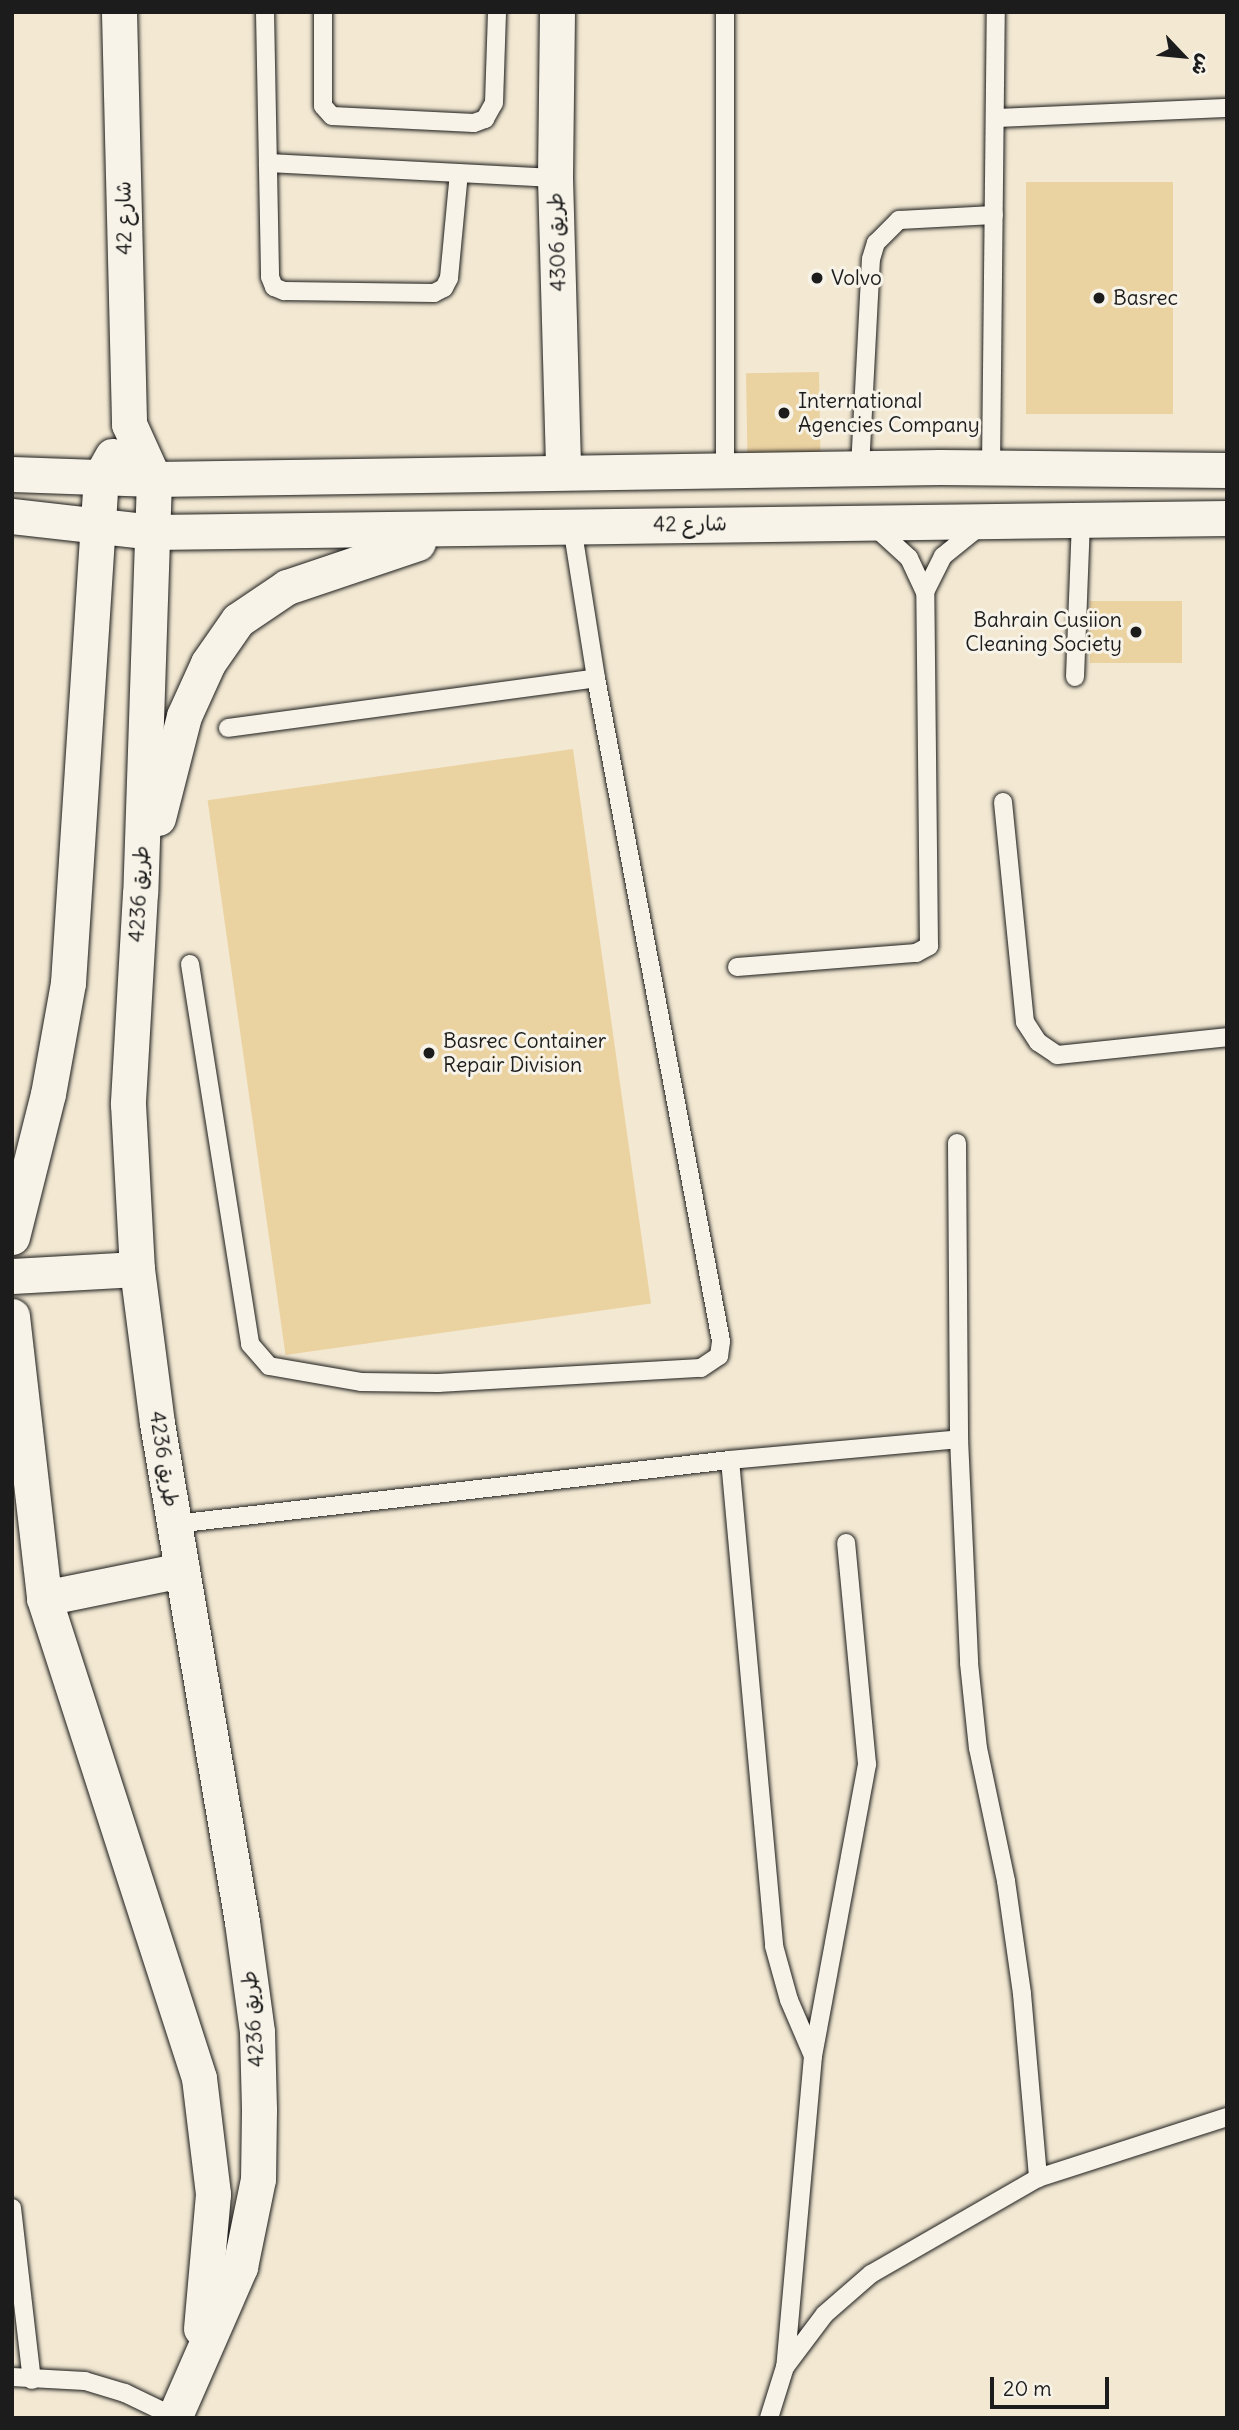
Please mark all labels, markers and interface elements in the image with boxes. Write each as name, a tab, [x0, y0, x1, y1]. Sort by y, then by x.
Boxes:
north arrow	[1148, 21, 1218, 91]
text: ش	[1187, 51, 1217, 80]
street label: شارع 42	[111, 181, 137, 255]
street label: طريق 4306	[543, 192, 571, 292]
place label: Volvo	[831, 265, 882, 291]
marker: Volvo	[809, 270, 825, 286]
place label: Basrec	[1113, 285, 1178, 311]
marker: Basrec	[1091, 290, 1107, 306]
place label: International Agencies Company	[798, 388, 980, 438]
marker: International Agencies Company	[776, 405, 792, 421]
street label: شارع 42	[653, 511, 727, 537]
place label: Bahrain Cusiion Cleaning Society	[965, 607, 1122, 657]
marker: Bahrain Cusiion Cleaning Society	[1128, 624, 1144, 640]
street label: طريق 4236	[124, 845, 154, 943]
place label: Basrec Container Repair Division	[443, 1028, 606, 1078]
marker: Basrec Container Repair Division	[421, 1045, 437, 1061]
street label: طريق 4236	[144, 1409, 184, 1509]
street label: طريق 4236	[236, 1970, 270, 2068]
scale bar	[994, 2364, 1113, 2408]
text: 20 m	[1003, 2375, 1052, 2402]

